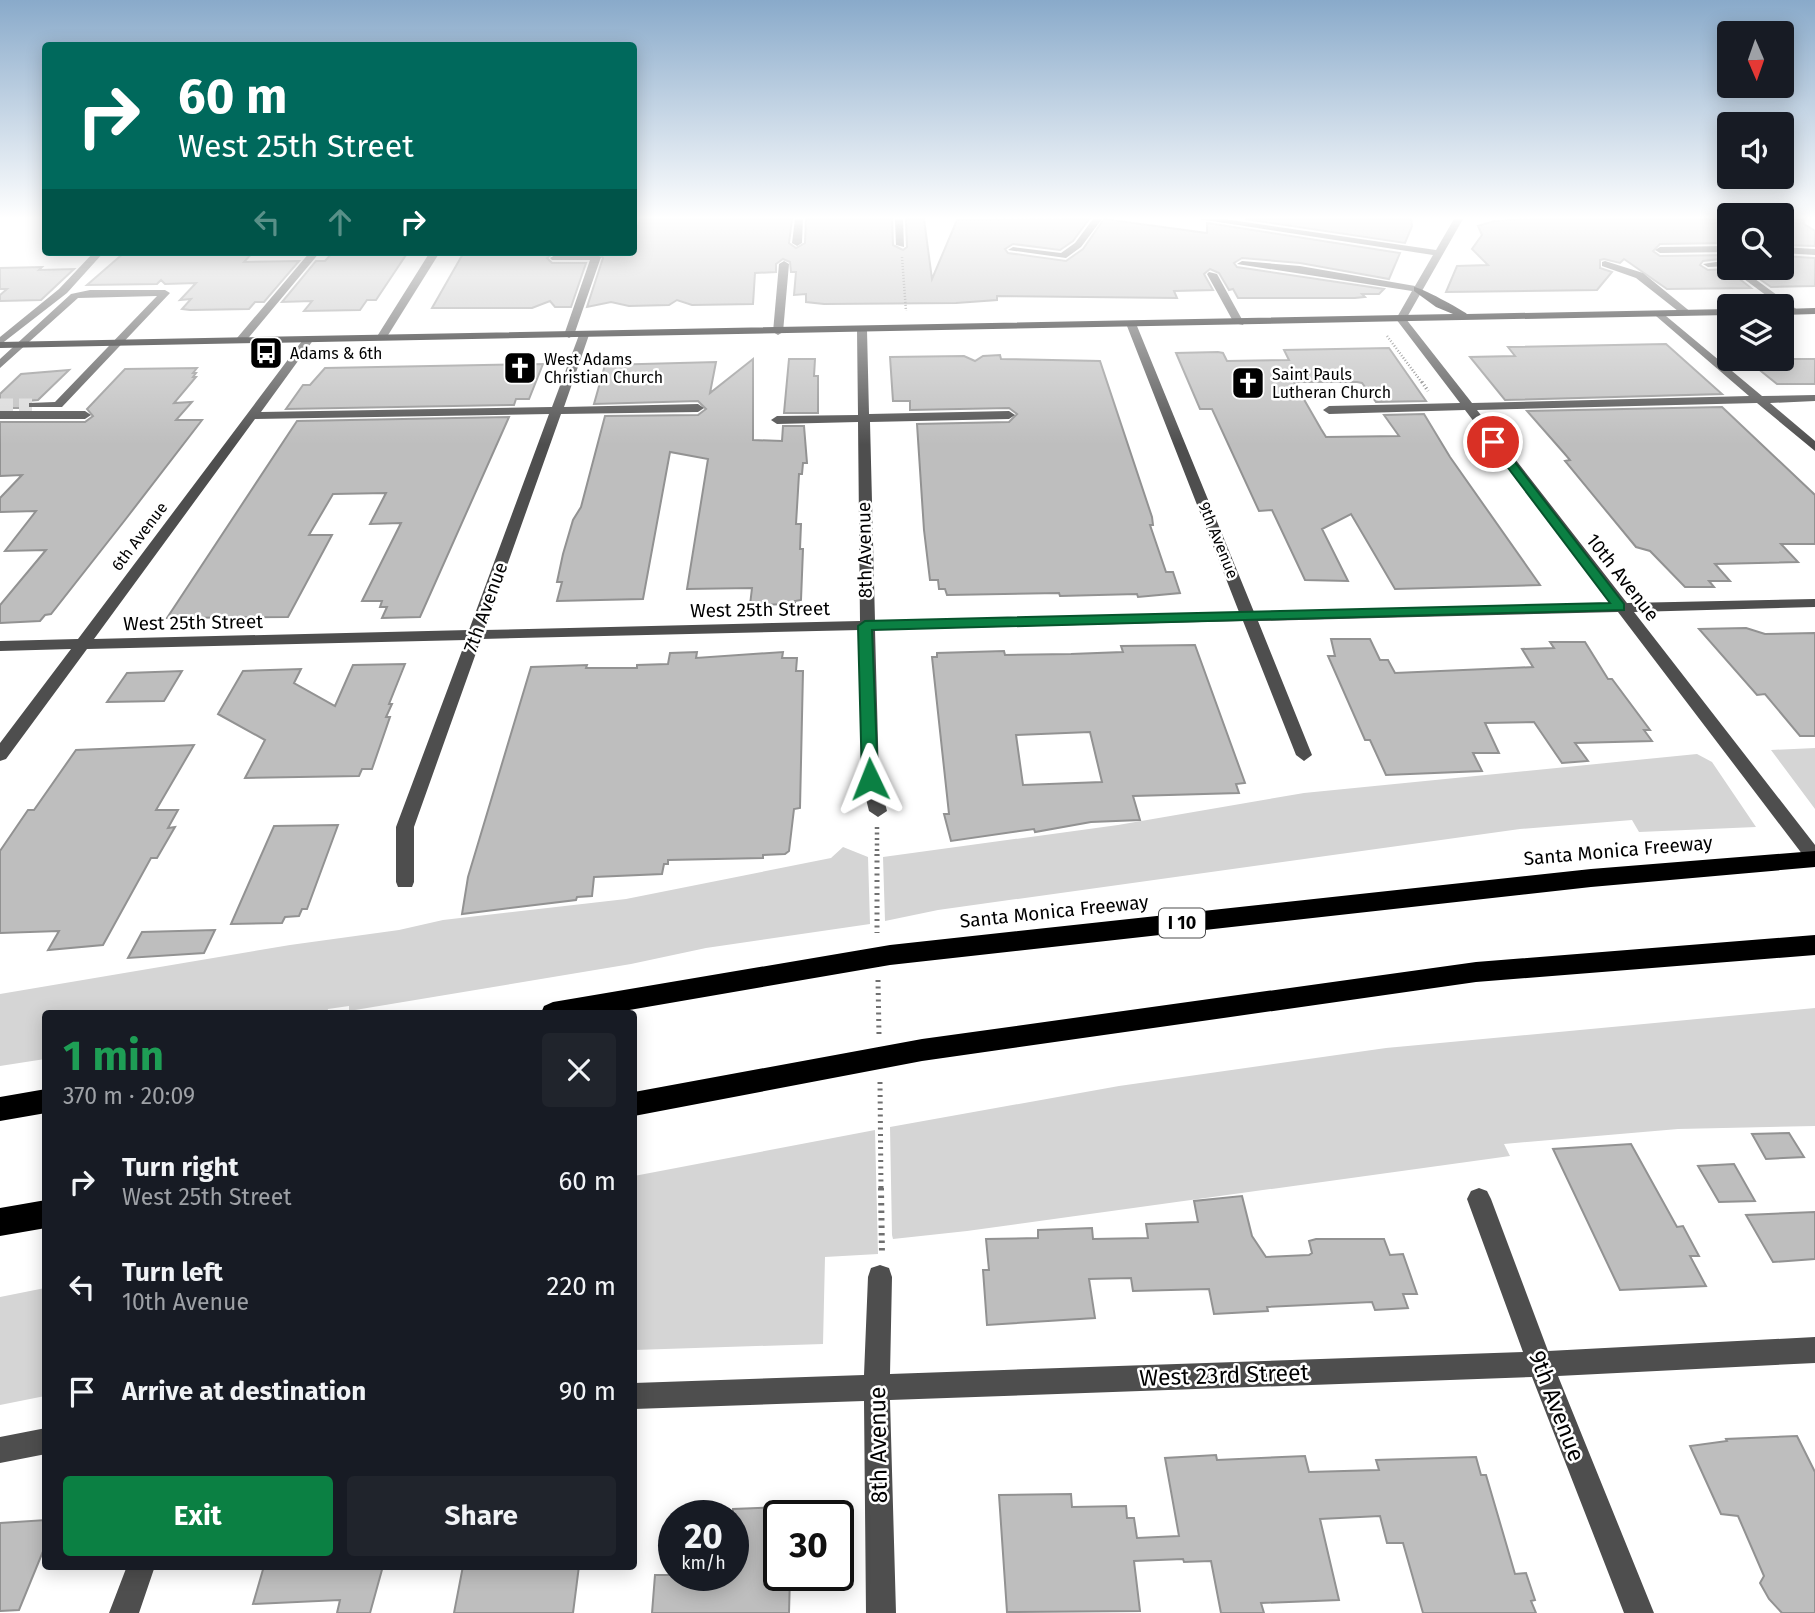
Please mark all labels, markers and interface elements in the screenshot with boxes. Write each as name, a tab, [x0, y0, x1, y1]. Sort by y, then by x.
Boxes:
north arrow	[1717, 21, 1794, 98]
map controls	[1717, 21, 1794, 371]
text: 60 m	[178, 67, 287, 126]
icon: right	[63, 70, 154, 161]
button: sound	[1717, 112, 1794, 189]
text: West 25th Street	[178, 127, 414, 165]
icon: left	[248, 203, 286, 241]
icon: ahead	[321, 203, 359, 241]
icon: right	[394, 203, 432, 241]
button: search	[1717, 203, 1794, 280]
button: layers	[1717, 294, 1794, 371]
bus stop icon: Adams & 6th	[247, 334, 285, 372]
place label: Adams & 6th	[290, 344, 382, 363]
church icon: West Adams Christian Church	[501, 349, 539, 387]
place label: West Adams Christian Church	[544, 350, 663, 387]
church icon: Saint Pauls Lutheran Church	[1229, 364, 1267, 402]
place label: Saint Pauls Lutheran Church	[1272, 365, 1391, 402]
pin	[1463, 412, 1523, 472]
icon: arrive	[1474, 423, 1512, 461]
street label: 6th Avenue	[107, 498, 171, 574]
street label: 9th Avenue	[1195, 499, 1242, 581]
street label: 8th Avenue	[852, 502, 877, 598]
street label: 10th Avenue	[1581, 529, 1664, 626]
street label: 7th Avenue	[458, 559, 512, 656]
street label: West 25th Street	[690, 597, 830, 622]
street label: West 25th Street	[123, 610, 263, 635]
position arrow	[833, 742, 907, 816]
street label: Santa Monica Freeway	[1523, 831, 1714, 870]
street label: Santa Monica Freeway	[959, 890, 1150, 933]
road number: I 10	[1159, 908, 1205, 938]
text: 1 min	[63, 1031, 164, 1081]
button: close	[542, 1033, 616, 1107]
text: 370 m · 20:09	[63, 1082, 195, 1110]
text: Turn right	[122, 1152, 239, 1183]
icon: right	[63, 1163, 101, 1201]
text: 60 m	[558, 1166, 616, 1197]
text: West 25th Street	[122, 1183, 291, 1211]
text: Turn left	[122, 1257, 223, 1288]
icon: left	[63, 1268, 101, 1306]
text: 220 m	[547, 1271, 616, 1302]
text: 10th Avenue	[122, 1288, 249, 1316]
street label: 9th Avenue	[1523, 1347, 1591, 1465]
street label: West 23rd Street	[1139, 1358, 1310, 1392]
icon: arrive	[63, 1373, 101, 1411]
text: Arrive at destination	[122, 1376, 366, 1407]
text: 90 m	[559, 1376, 616, 1407]
street label: 8th Avenue	[863, 1386, 893, 1504]
button: Exit	[63, 1476, 333, 1556]
button: Share	[347, 1476, 616, 1556]
speed limit sign: 30	[763, 1500, 854, 1591]
text: 20	[684, 1515, 723, 1557]
text: km/h	[681, 1552, 726, 1574]

